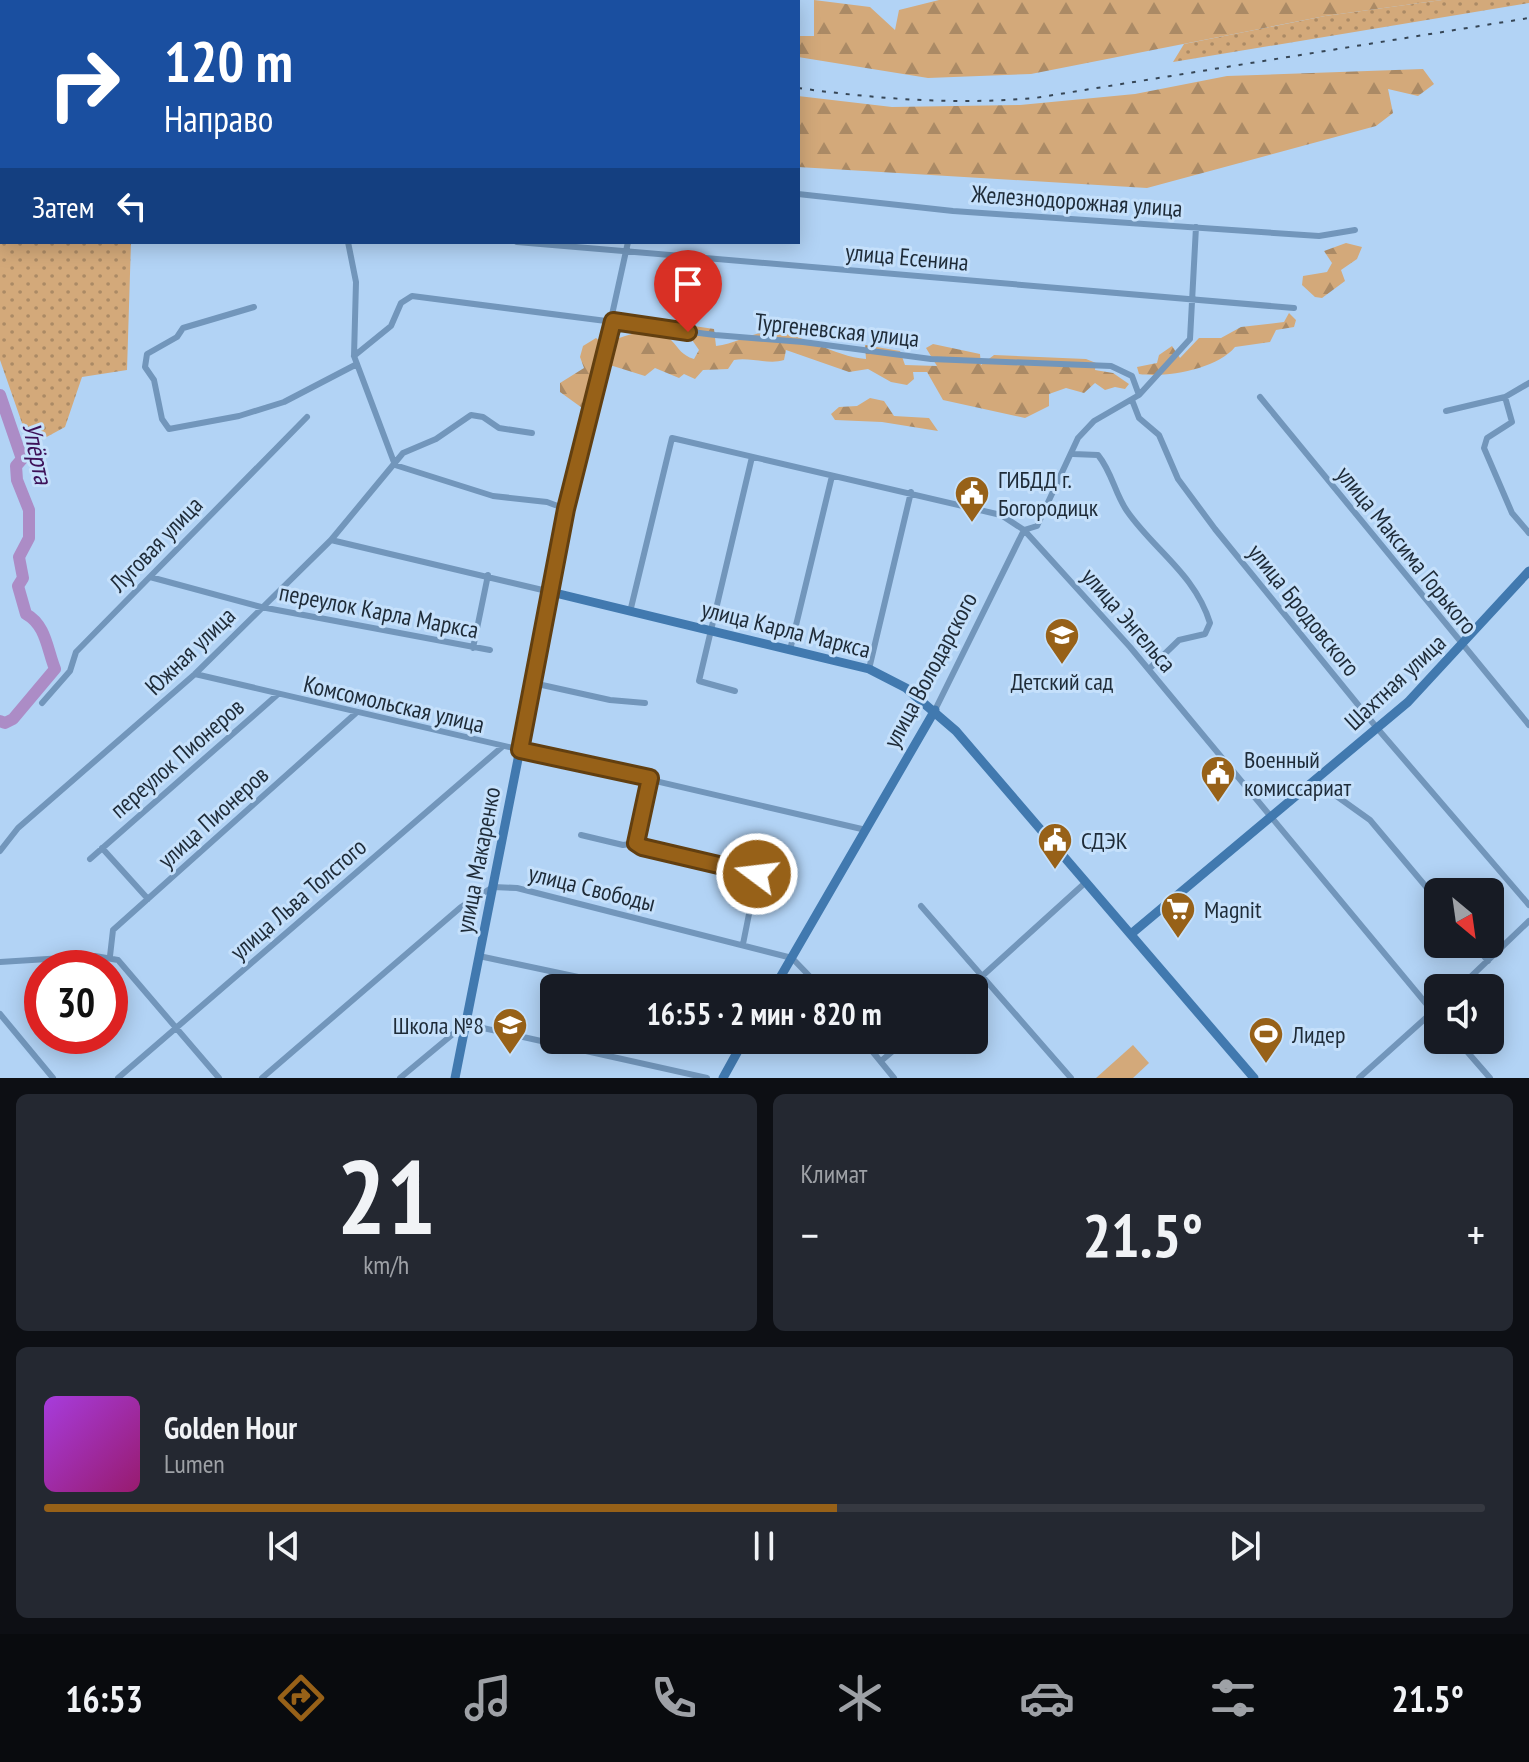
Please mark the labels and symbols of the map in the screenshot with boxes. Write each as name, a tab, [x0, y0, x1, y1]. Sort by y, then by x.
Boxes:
street label: Железнодорожная улица	[969, 178, 1184, 224]
street label: улица Есенина	[844, 236, 970, 278]
pin	[654, 250, 722, 332]
street label: Тургеневская улица	[753, 306, 921, 354]
water label: Упёрта	[15, 419, 61, 488]
street label: улица Максима Горького	[1330, 460, 1484, 640]
place label: ГИБДД г. Богородицк	[998, 464, 1099, 523]
public building icon: ГИБДД г. Богородицк	[953, 474, 991, 524]
street label: Луговая улица	[102, 490, 209, 599]
street label: улица Бродовского	[1241, 537, 1367, 683]
street label: улица Энгельса	[1075, 561, 1183, 679]
street label: переулок Карла Маркса	[277, 576, 481, 646]
street label: улица Володарского	[876, 587, 984, 753]
street label: улица Карла Маркса	[698, 593, 874, 665]
street label: Южная улица	[138, 600, 242, 702]
school or university icon: Детский сад	[1043, 616, 1081, 666]
street label: Шахтная улица	[1338, 627, 1452, 737]
place label: Детский сад	[1011, 666, 1114, 697]
street label: Комсомольская улица	[301, 668, 487, 740]
street label: переулок Пионеров	[104, 691, 250, 825]
place label: Военный комиссариат	[1244, 744, 1351, 803]
public building icon: Военный комиссариат	[1199, 754, 1237, 804]
street label: улица Пионеров	[151, 759, 275, 875]
street label: улица Макаренко	[449, 784, 507, 936]
public building icon: СДЭК	[1036, 821, 1074, 871]
place label: СДЭК	[1081, 825, 1128, 856]
street label: улица Льва Толстого	[223, 831, 373, 967]
position arrow	[715, 832, 799, 916]
street label: улица Свободы	[525, 857, 659, 919]
north arrow	[1424, 878, 1504, 958]
supermarket icon: Magnit	[1159, 890, 1197, 940]
place label: Magnit	[1204, 894, 1262, 925]
speed limit sign: 30	[24, 950, 128, 1054]
school or university icon: Школа №8	[491, 1006, 529, 1056]
place label: Школа №8	[393, 1010, 484, 1041]
sports icon: Лидер	[1247, 1015, 1285, 1065]
place label: Лидер	[1291, 1019, 1345, 1050]

